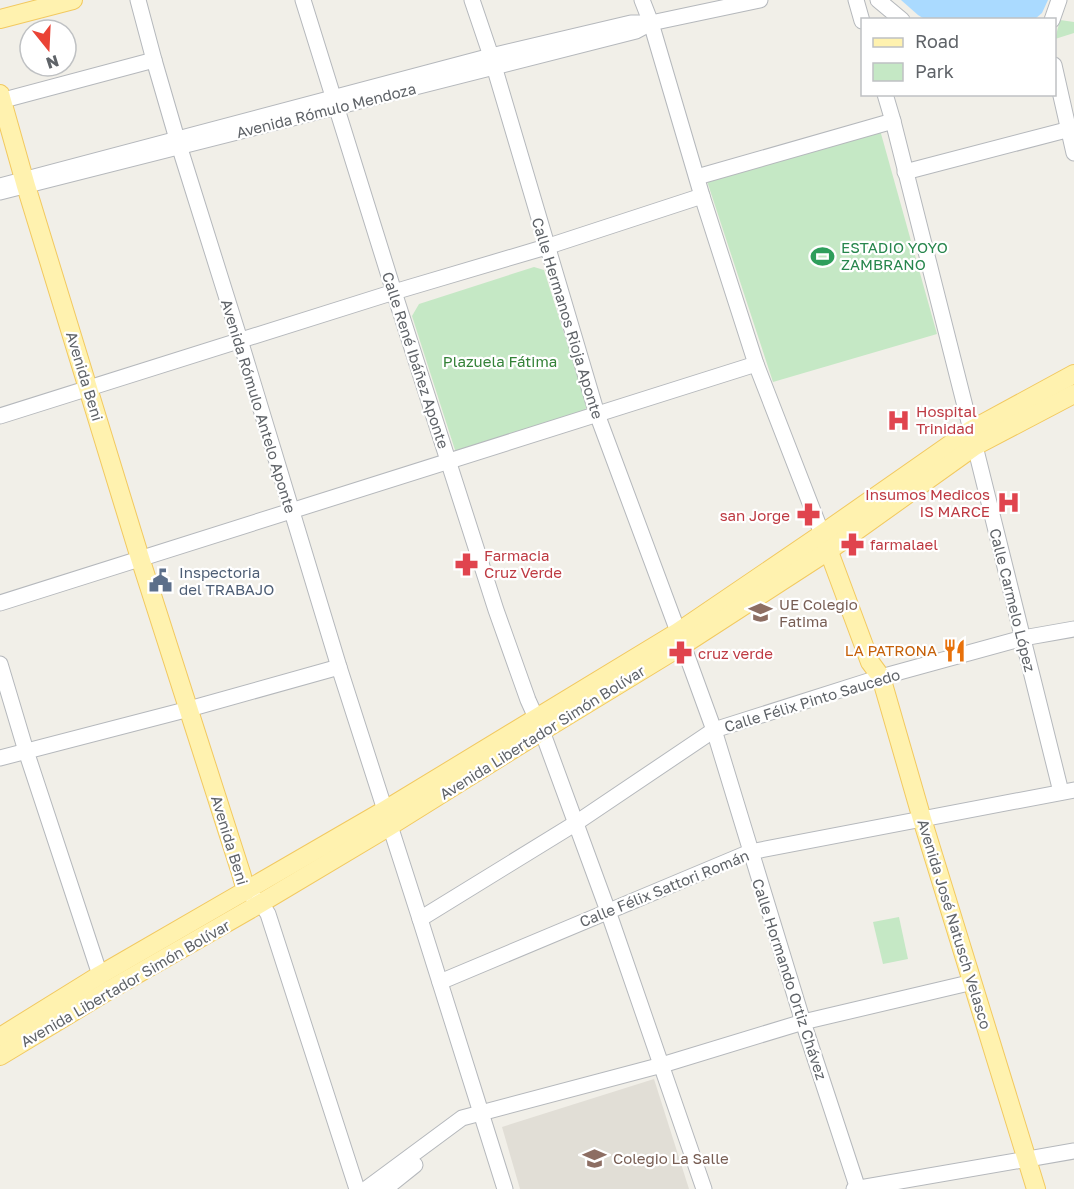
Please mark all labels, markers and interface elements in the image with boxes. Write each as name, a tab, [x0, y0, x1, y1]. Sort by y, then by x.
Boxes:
north arrow	[18, 18, 78, 78]
legend	[861, 18, 1056, 96]
text: Road	[915, 30, 959, 52]
text: N	[44, 51, 62, 74]
text: Park	[915, 60, 954, 82]
street label: Avenida Rómulo Mendoza	[234, 79, 418, 141]
street label: Calle Hermanos Rioja Aponte	[529, 215, 607, 421]
place label: ESTADIO YOYO ZAMBRANO	[841, 238, 948, 273]
sports icon: ESTADIO YOYO ZAMBRANO	[810, 243, 836, 269]
street label: Calle René Ibáñez Aponte	[379, 269, 453, 451]
street label: Avenida Rómulo Antelo Aponte	[218, 297, 300, 515]
street label: Avenida Beni	[63, 329, 107, 423]
park label: Plazuela Fátima	[443, 352, 557, 370]
place label: Hospital Trinidad	[916, 402, 977, 437]
hospital icon: Hospital Trinidad	[885, 407, 911, 433]
place label: Insumos Medicos IS MARCE	[865, 485, 990, 520]
hospital icon: Insumos Medicos IS MARCE	[995, 490, 1021, 516]
pharmacy icon: san Jorge	[795, 502, 821, 528]
place label: san Jorge	[720, 506, 790, 524]
street label: Calle Carmelo López	[986, 526, 1040, 674]
pharmacy icon: farmalael	[839, 531, 865, 557]
place label: farmalael	[870, 535, 938, 553]
place label: Farmacia Cruz Verde	[484, 546, 562, 581]
pharmacy icon: Farmacia Cruz Verde	[453, 551, 479, 577]
place label: Inspectoria del TRABAJO	[179, 563, 274, 598]
public building icon: Inspectoria del TRABAJO	[148, 568, 174, 594]
place label: UE Colegio Fatima	[779, 595, 858, 630]
school or university icon: UE Colegio Fatima	[748, 600, 774, 626]
restaurant icon: LA PATRONA	[942, 637, 968, 663]
pharmacy icon: cruz verde	[667, 640, 693, 666]
place label: LA PATRONA	[845, 641, 937, 659]
place label: cruz verde	[698, 644, 773, 662]
street label: Avenida Libertador Simón Bolívar	[436, 661, 648, 803]
street label: Calle Félix Pinto Saucedo	[722, 665, 902, 735]
street label: Avenida Beni	[208, 793, 252, 887]
street label: Avenida José Natusch Velasco	[914, 817, 996, 1031]
street label: Calle Félix Sattori Román	[577, 846, 751, 930]
street label: Calle Hormando Ortiz Chávez	[749, 876, 831, 1082]
street label: Avenida Libertador Simón Bolívar	[17, 915, 233, 1050]
school or university icon: Colegio La Salle	[582, 1145, 608, 1171]
place label: Colegio La Salle	[613, 1149, 729, 1167]

